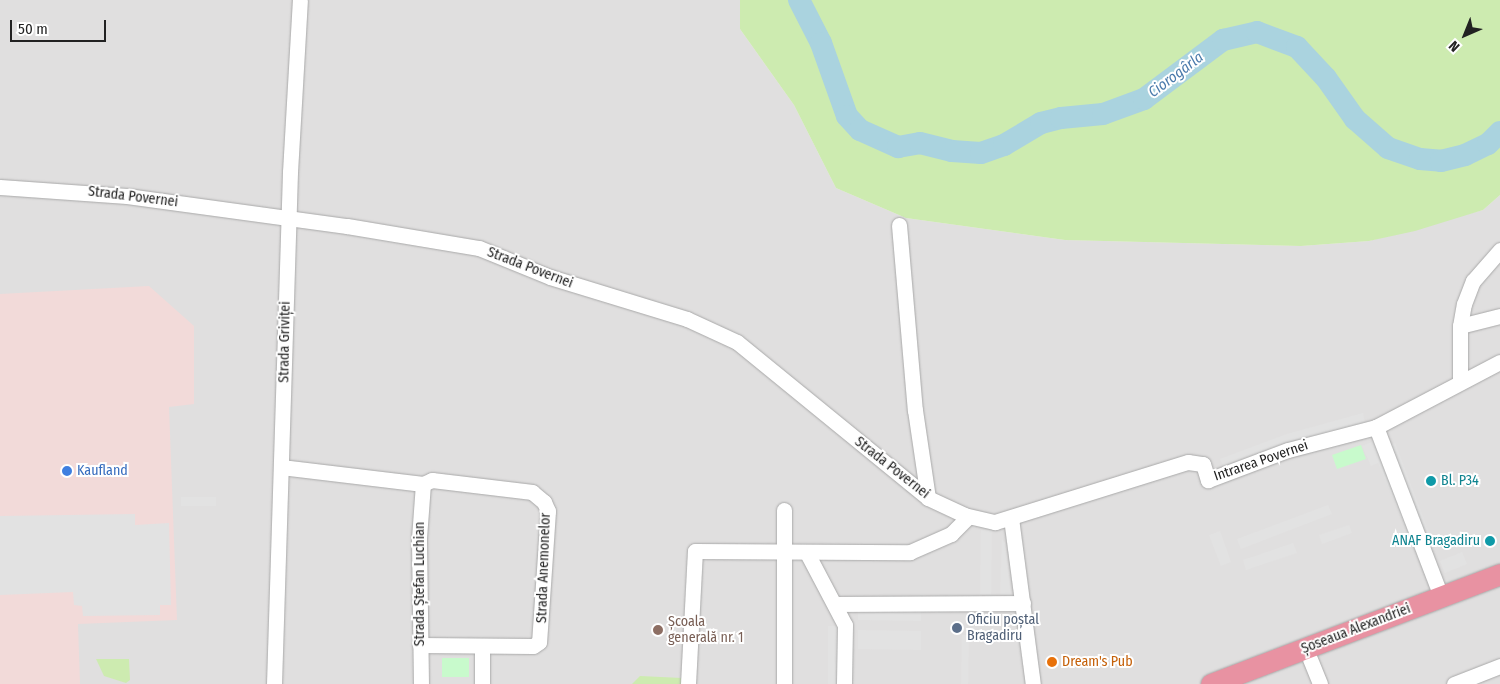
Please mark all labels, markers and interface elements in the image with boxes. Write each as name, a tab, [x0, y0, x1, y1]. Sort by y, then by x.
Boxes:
scale bar	[12, 10, 109, 42]
north arrow	[1440, 10, 1490, 60]
text: 50 m	[18, 20, 48, 38]
text: N	[1445, 37, 1463, 55]
water label: Ciorogârla	[1145, 48, 1207, 102]
street label: Strada Povernei	[87, 183, 179, 211]
street label: Strada Povernei	[485, 244, 575, 292]
street label: Strada Griviței	[276, 301, 294, 383]
street label: Strada Povernei	[851, 434, 933, 502]
street label: Intrarea Povernei	[1212, 437, 1310, 485]
place label: Kaufland	[77, 463, 128, 479]
marker: Kaufland	[61, 465, 73, 477]
place label: Bl. P34	[1441, 473, 1479, 489]
marker: Bl. P34	[1425, 475, 1437, 487]
street label: Strada Anemonelor	[534, 513, 554, 623]
street label: Strada Ștefan Luchian	[412, 522, 428, 646]
place label: ANAF Bragadiru	[1392, 533, 1480, 549]
marker: ANAF Bragadiru	[1484, 535, 1496, 547]
street label: Șoseaua Alexandriei	[1299, 600, 1413, 658]
place label: Oficiu poștal Bragadiru	[967, 612, 1039, 644]
place label: Școala generală nr. 1	[668, 614, 743, 646]
marker: Oficiu poștal Bragadiru	[951, 622, 963, 634]
marker: Școala generală nr. 1	[652, 624, 664, 636]
place label: Dream's Pub	[1062, 654, 1133, 670]
marker: Dream's Pub	[1046, 656, 1058, 668]

